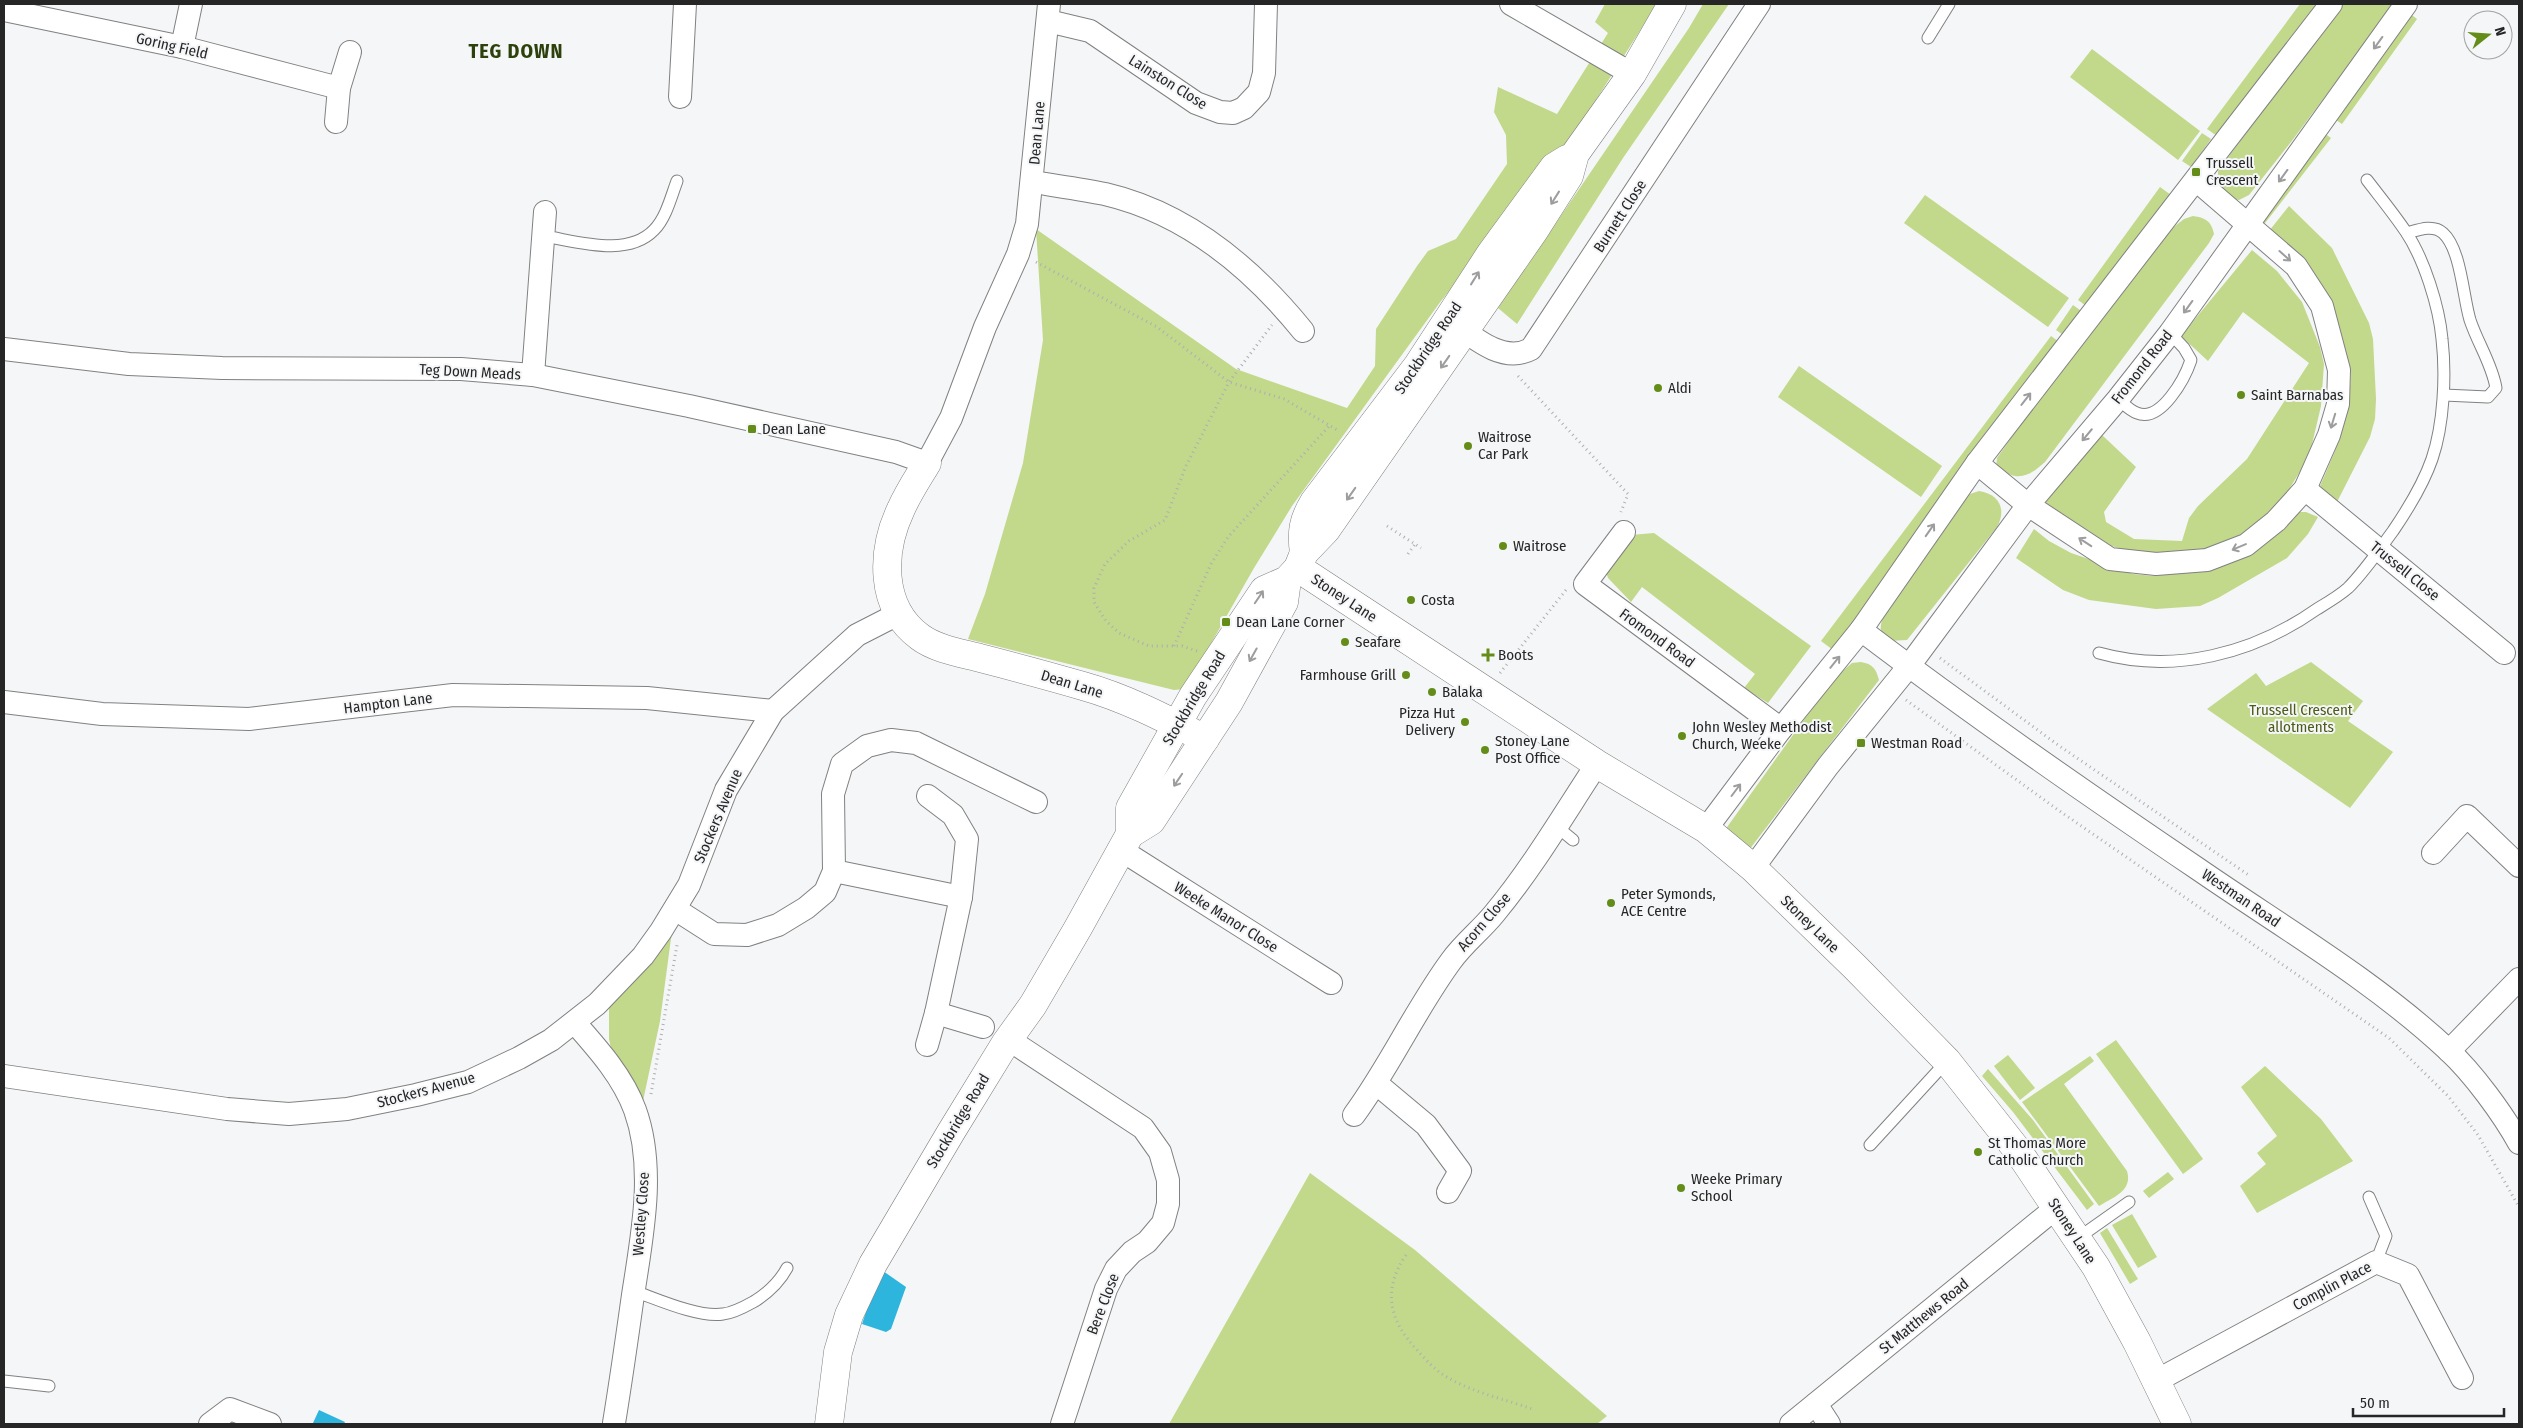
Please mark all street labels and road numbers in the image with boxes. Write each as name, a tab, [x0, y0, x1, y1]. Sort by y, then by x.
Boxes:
street label: Goring Field	[134, 29, 210, 63]
street label: Lainston Close	[1125, 51, 1211, 113]
street label: Dean Lane	[1025, 100, 1049, 166]
street label: Burnett Close	[1590, 176, 1650, 256]
street label: Stockbridge Road	[1391, 298, 1465, 398]
street label: Fromond Road	[2108, 326, 2176, 408]
street label: Teg Down Meads	[419, 360, 521, 384]
street label: Trussell Close	[2367, 538, 2443, 604]
street label: Stoney Lane	[1308, 570, 1380, 626]
street label: Fromond Road	[1616, 605, 1698, 671]
street label: Stockbridge Road	[1159, 647, 1229, 749]
street label: Dean Lane	[1039, 666, 1105, 702]
street label: Hampton Lane	[343, 689, 433, 717]
street label: Stockers Avenue	[690, 766, 746, 866]
street label: Westman Road	[2198, 865, 2284, 931]
street label: Weeke Manor Close	[1171, 878, 1281, 956]
street label: Acorn Close	[1454, 889, 1514, 955]
street label: Stoney Lane	[1777, 892, 1843, 956]
street label: Stockers Avenue	[375, 1068, 477, 1112]
street label: Stockbridge Road	[923, 1070, 993, 1172]
street label: Westley Close	[629, 1171, 653, 1257]
street label: Stoney Lane	[2044, 1195, 2100, 1267]
street label: Complin Place	[2290, 1258, 2374, 1314]
street label: Bere Close	[1083, 1271, 1123, 1337]
street label: St Matthews Road	[1876, 1274, 1972, 1358]

